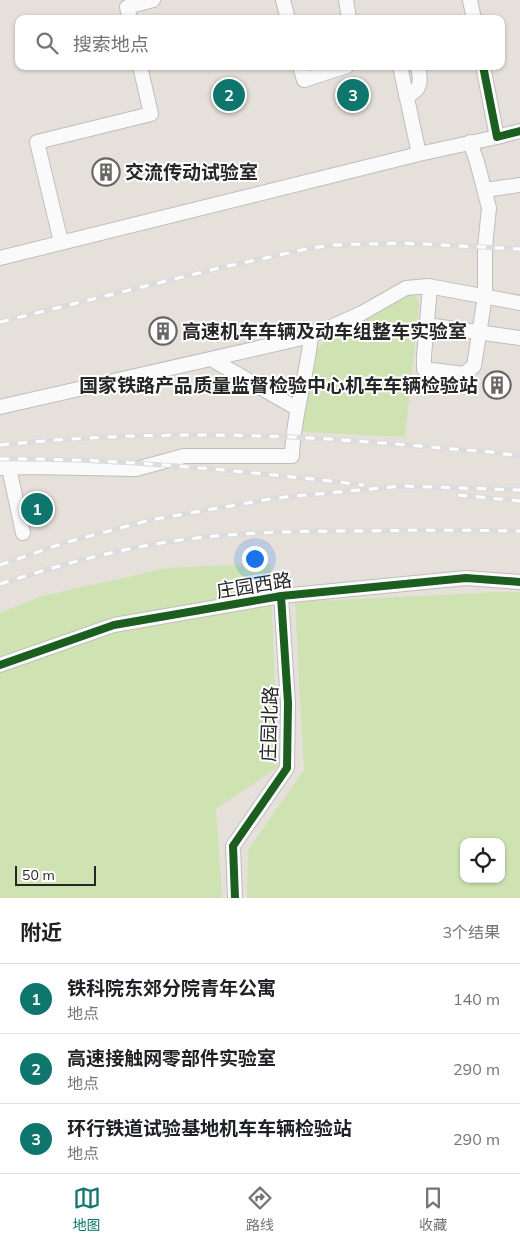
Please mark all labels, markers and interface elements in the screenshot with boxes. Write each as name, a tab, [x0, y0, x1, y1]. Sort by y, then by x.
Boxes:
search box	[15, 15, 505, 70]
icon: search	[33, 29, 61, 57]
text: 搜索地点	[73, 32, 149, 56]
pin: 2	[213, 76, 245, 114]
pin: 3	[337, 76, 369, 114]
building icon: 交流传动试验室	[91, 157, 121, 187]
place label: 交流传动试验室	[125, 160, 258, 184]
building icon: 高速机车车辆及动车组整车实验室	[148, 316, 178, 346]
place label: 高速机车车辆及动车组整车实验室	[182, 319, 467, 343]
building icon: 国家铁路产品质量监督检验中心机车车辆检验站	[482, 370, 512, 400]
place label: 国家铁路产品质量监督检验中心机车车辆检验站	[79, 373, 478, 397]
pin: 1	[21, 490, 53, 528]
your location	[242, 546, 268, 572]
street label: 庄园西路	[215, 567, 293, 603]
street label: 庄园北路	[256, 686, 282, 762]
map controls	[460, 838, 505, 883]
button: locate	[460, 838, 505, 883]
scale bar	[15, 863, 96, 886]
text: 50 m	[22, 866, 55, 884]
text: 附近	[20, 919, 62, 945]
text: 3个结果	[442, 922, 500, 942]
text: 铁科院东郊分院青年公寓	[67, 976, 276, 1000]
text: 1	[31, 989, 41, 1009]
text: 140 m	[453, 989, 500, 1009]
text: 地点	[67, 1003, 99, 1023]
text: 高速接触网零部件实验室	[67, 1046, 276, 1070]
text: 2	[31, 1059, 41, 1079]
text: 290 m	[453, 1059, 500, 1079]
text: 地点	[67, 1073, 99, 1093]
text: 环行铁道试验基地机车车辆检验站	[67, 1116, 352, 1140]
text: 3	[31, 1129, 41, 1149]
text: 290 m	[453, 1129, 500, 1149]
text: 地点	[67, 1143, 99, 1163]
tab: 地图	[73, 1184, 101, 1234]
tab: 路线	[246, 1184, 274, 1234]
tab: 收藏	[419, 1184, 447, 1234]

